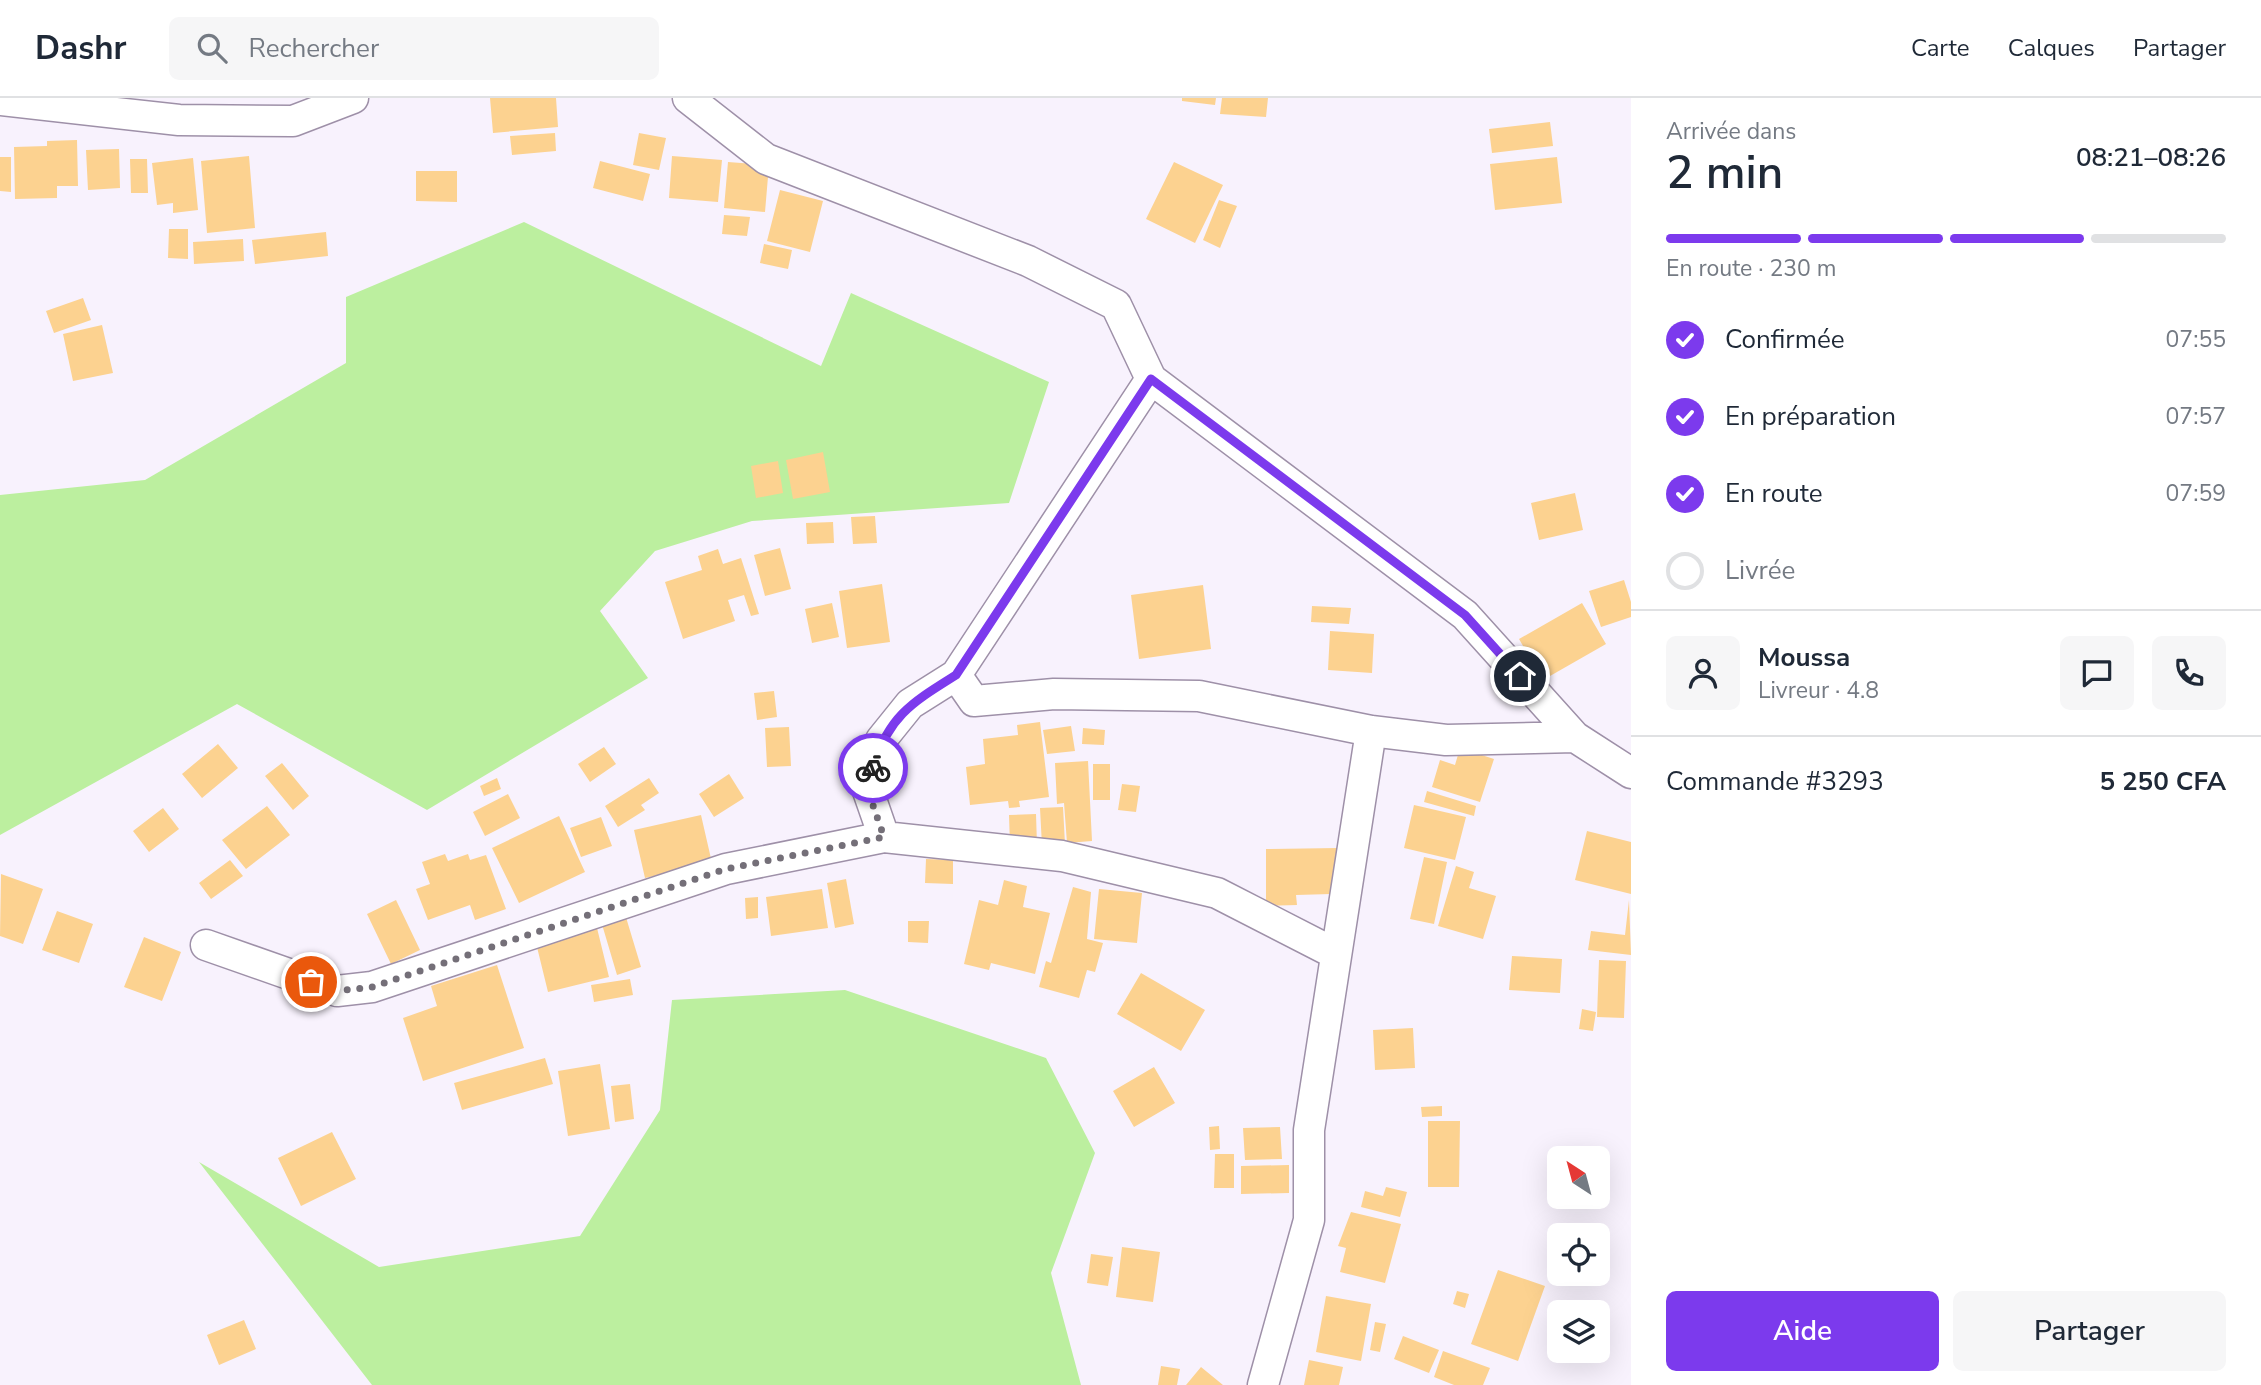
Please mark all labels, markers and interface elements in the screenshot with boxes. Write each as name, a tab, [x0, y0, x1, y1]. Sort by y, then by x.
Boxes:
search box	[169, 17, 659, 80]
text: Dashr	[35, 26, 127, 71]
icon: search	[193, 29, 231, 67]
text: Rechercher	[249, 31, 379, 66]
text: Carte	[1911, 32, 1970, 64]
text: Calques	[2008, 32, 2095, 64]
text: Partager	[2133, 32, 2226, 64]
text: Arrivée dans	[1666, 116, 1796, 147]
text: 08:21–08:26	[2076, 140, 2226, 175]
text: 2 min	[1666, 141, 1783, 204]
text: En route · 230 m	[1666, 253, 1836, 284]
icon: check	[1666, 321, 1704, 359]
text: Confirmée	[1725, 322, 1845, 357]
text: 07:55	[2166, 324, 2226, 355]
icon: check	[1666, 398, 1704, 436]
text: En préparation	[1725, 399, 1896, 434]
text: 07:57	[2166, 401, 2226, 432]
icon: check	[1666, 475, 1704, 513]
text: En route	[1725, 476, 1823, 511]
text: 07:59	[2166, 478, 2226, 509]
text: Livrée	[1725, 553, 1795, 588]
button: person	[1666, 636, 1740, 710]
button: chat	[2060, 636, 2134, 710]
button: phone	[2152, 636, 2226, 710]
text: Moussa	[1758, 640, 1850, 675]
pin	[1490, 646, 1550, 706]
icon: home	[1501, 657, 1539, 695]
text: Livreur · 4.8	[1758, 675, 1879, 706]
courier	[838, 733, 908, 803]
icon: bike	[854, 749, 892, 787]
text: Commande #3293	[1666, 764, 1884, 799]
text: 5 250 CFA	[2099, 764, 2226, 799]
pin	[281, 952, 341, 1012]
icon: bag	[292, 963, 330, 1001]
north arrow	[1547, 1146, 1610, 1209]
map controls	[1547, 1146, 1610, 1363]
button: locate	[1547, 1223, 1610, 1286]
button: Aide	[1666, 1291, 1939, 1371]
button: Partager	[1953, 1291, 2226, 1371]
button: layers	[1547, 1300, 1610, 1363]

